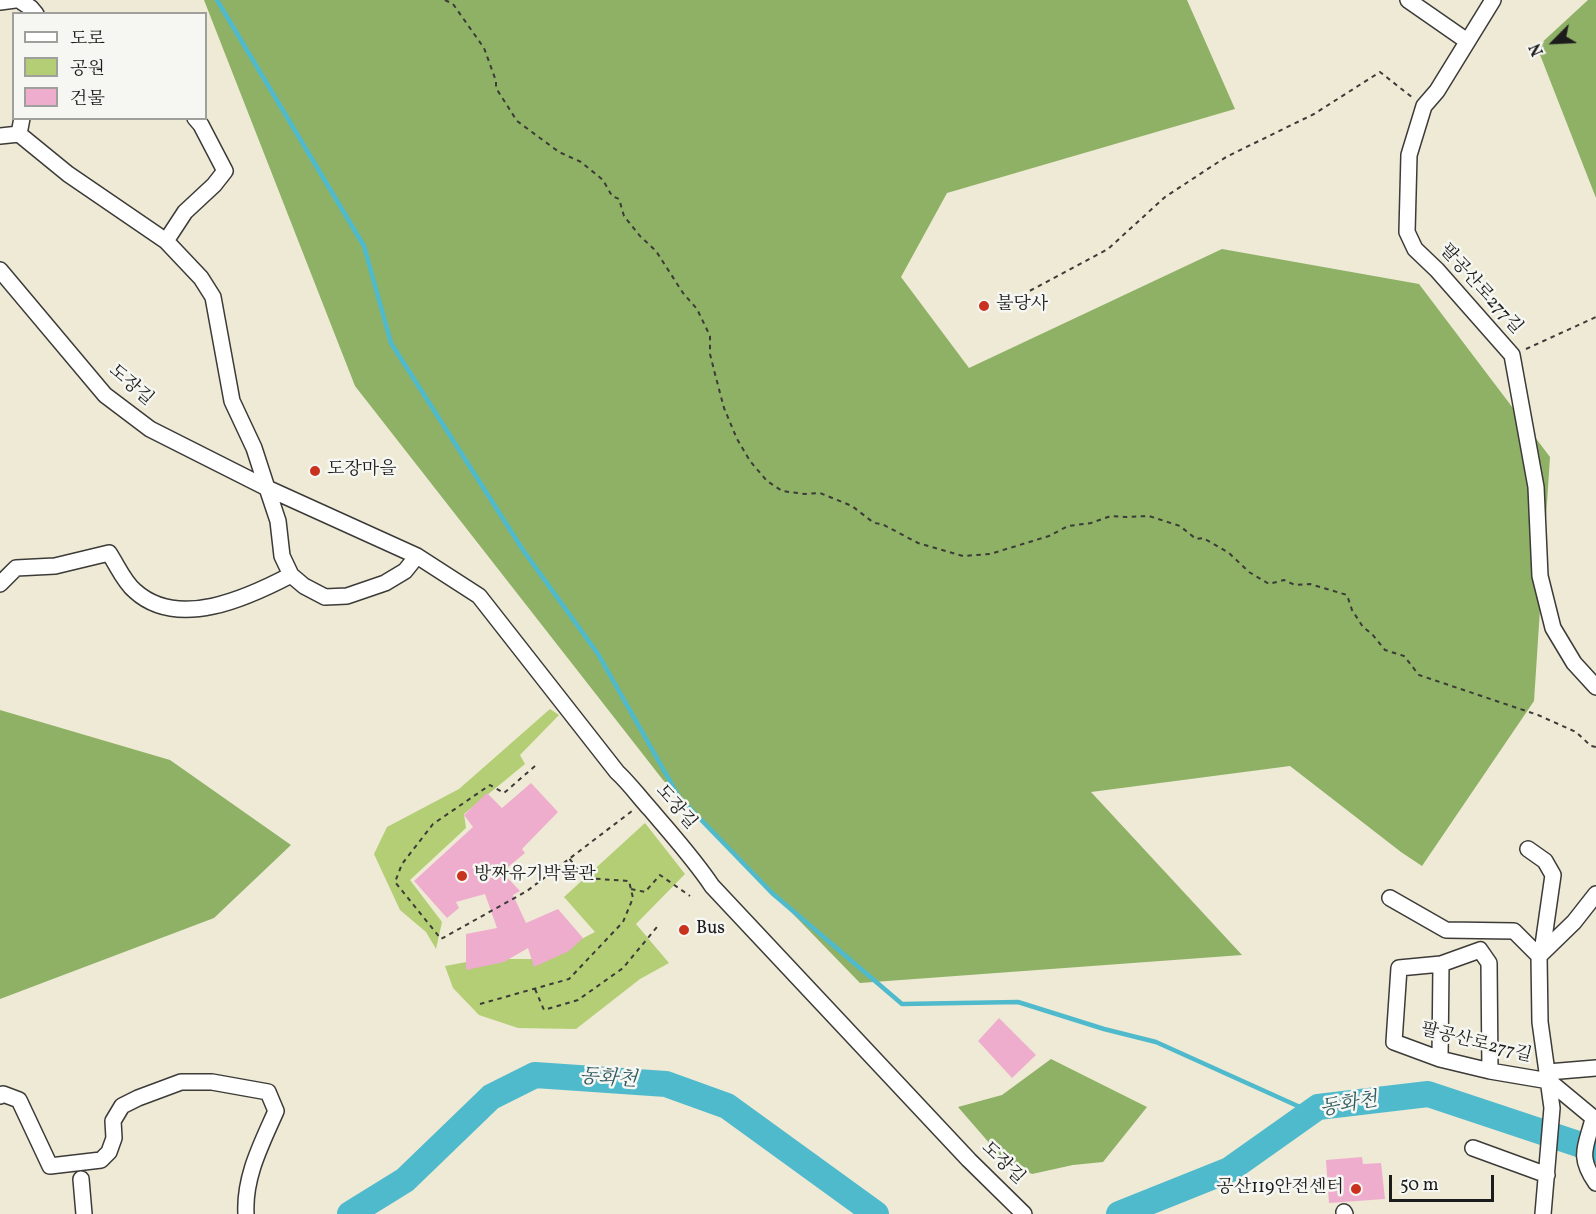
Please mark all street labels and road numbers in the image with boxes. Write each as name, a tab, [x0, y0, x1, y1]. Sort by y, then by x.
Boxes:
street label: 팔공산로277길	[1434, 241, 1526, 339]
street label: 도장길	[103, 361, 157, 411]
street label: 도장길	[650, 781, 700, 835]
street label: 팔공산로277길	[1418, 1020, 1534, 1068]
street label: 도장길	[976, 1138, 1028, 1190]

